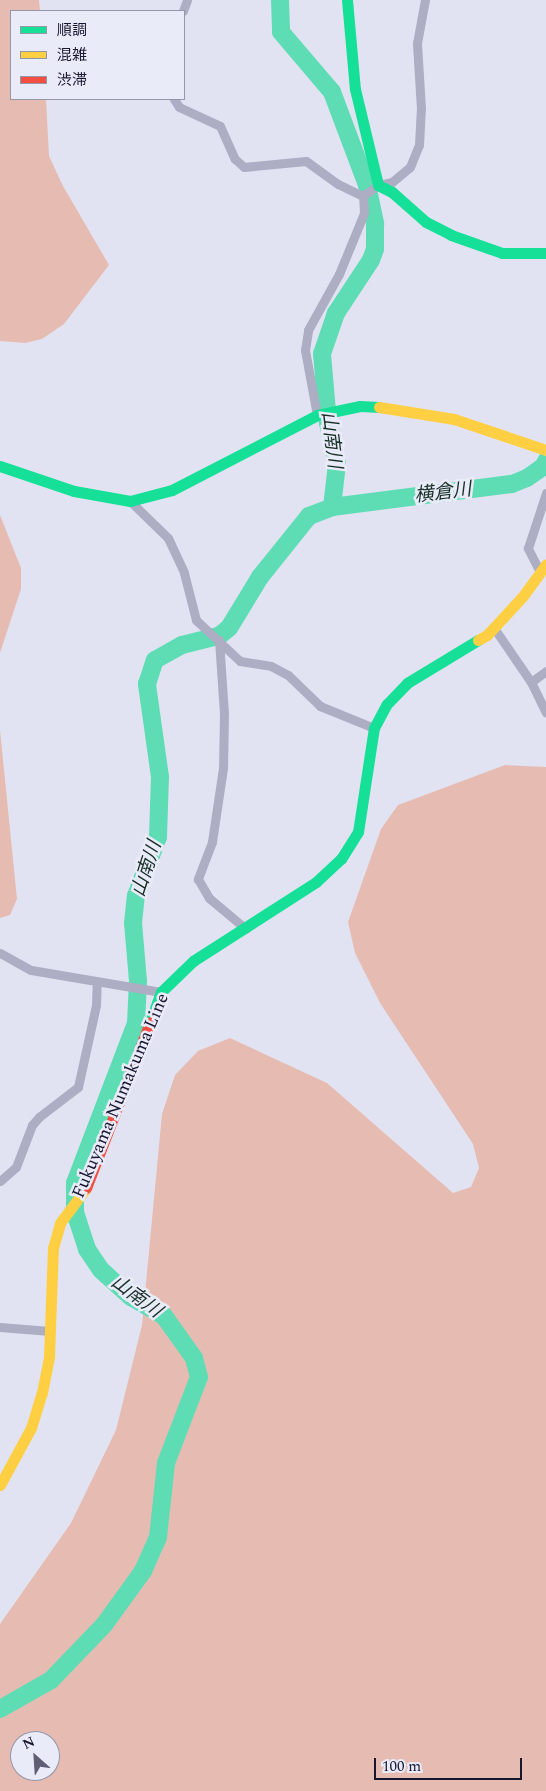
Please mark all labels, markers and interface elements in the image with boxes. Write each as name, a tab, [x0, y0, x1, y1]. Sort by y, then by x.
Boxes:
legend	[10, 10, 185, 100]
text: 順調	[57, 19, 87, 42]
text: 混雑	[57, 44, 87, 67]
text: 渋滞	[57, 69, 87, 92]
water label: 山南川	[316, 410, 346, 470]
water label: 横倉川	[413, 478, 473, 508]
water label: 山南川	[127, 838, 167, 900]
street label: Fukuyama Numakuma Line	[68, 990, 174, 1202]
water label: 山南川	[106, 1271, 166, 1323]
north arrow	[10, 1731, 60, 1781]
text: N	[19, 1731, 38, 1755]
scale bar	[376, 1748, 524, 1780]
text: 100 m	[382, 1755, 421, 1778]

